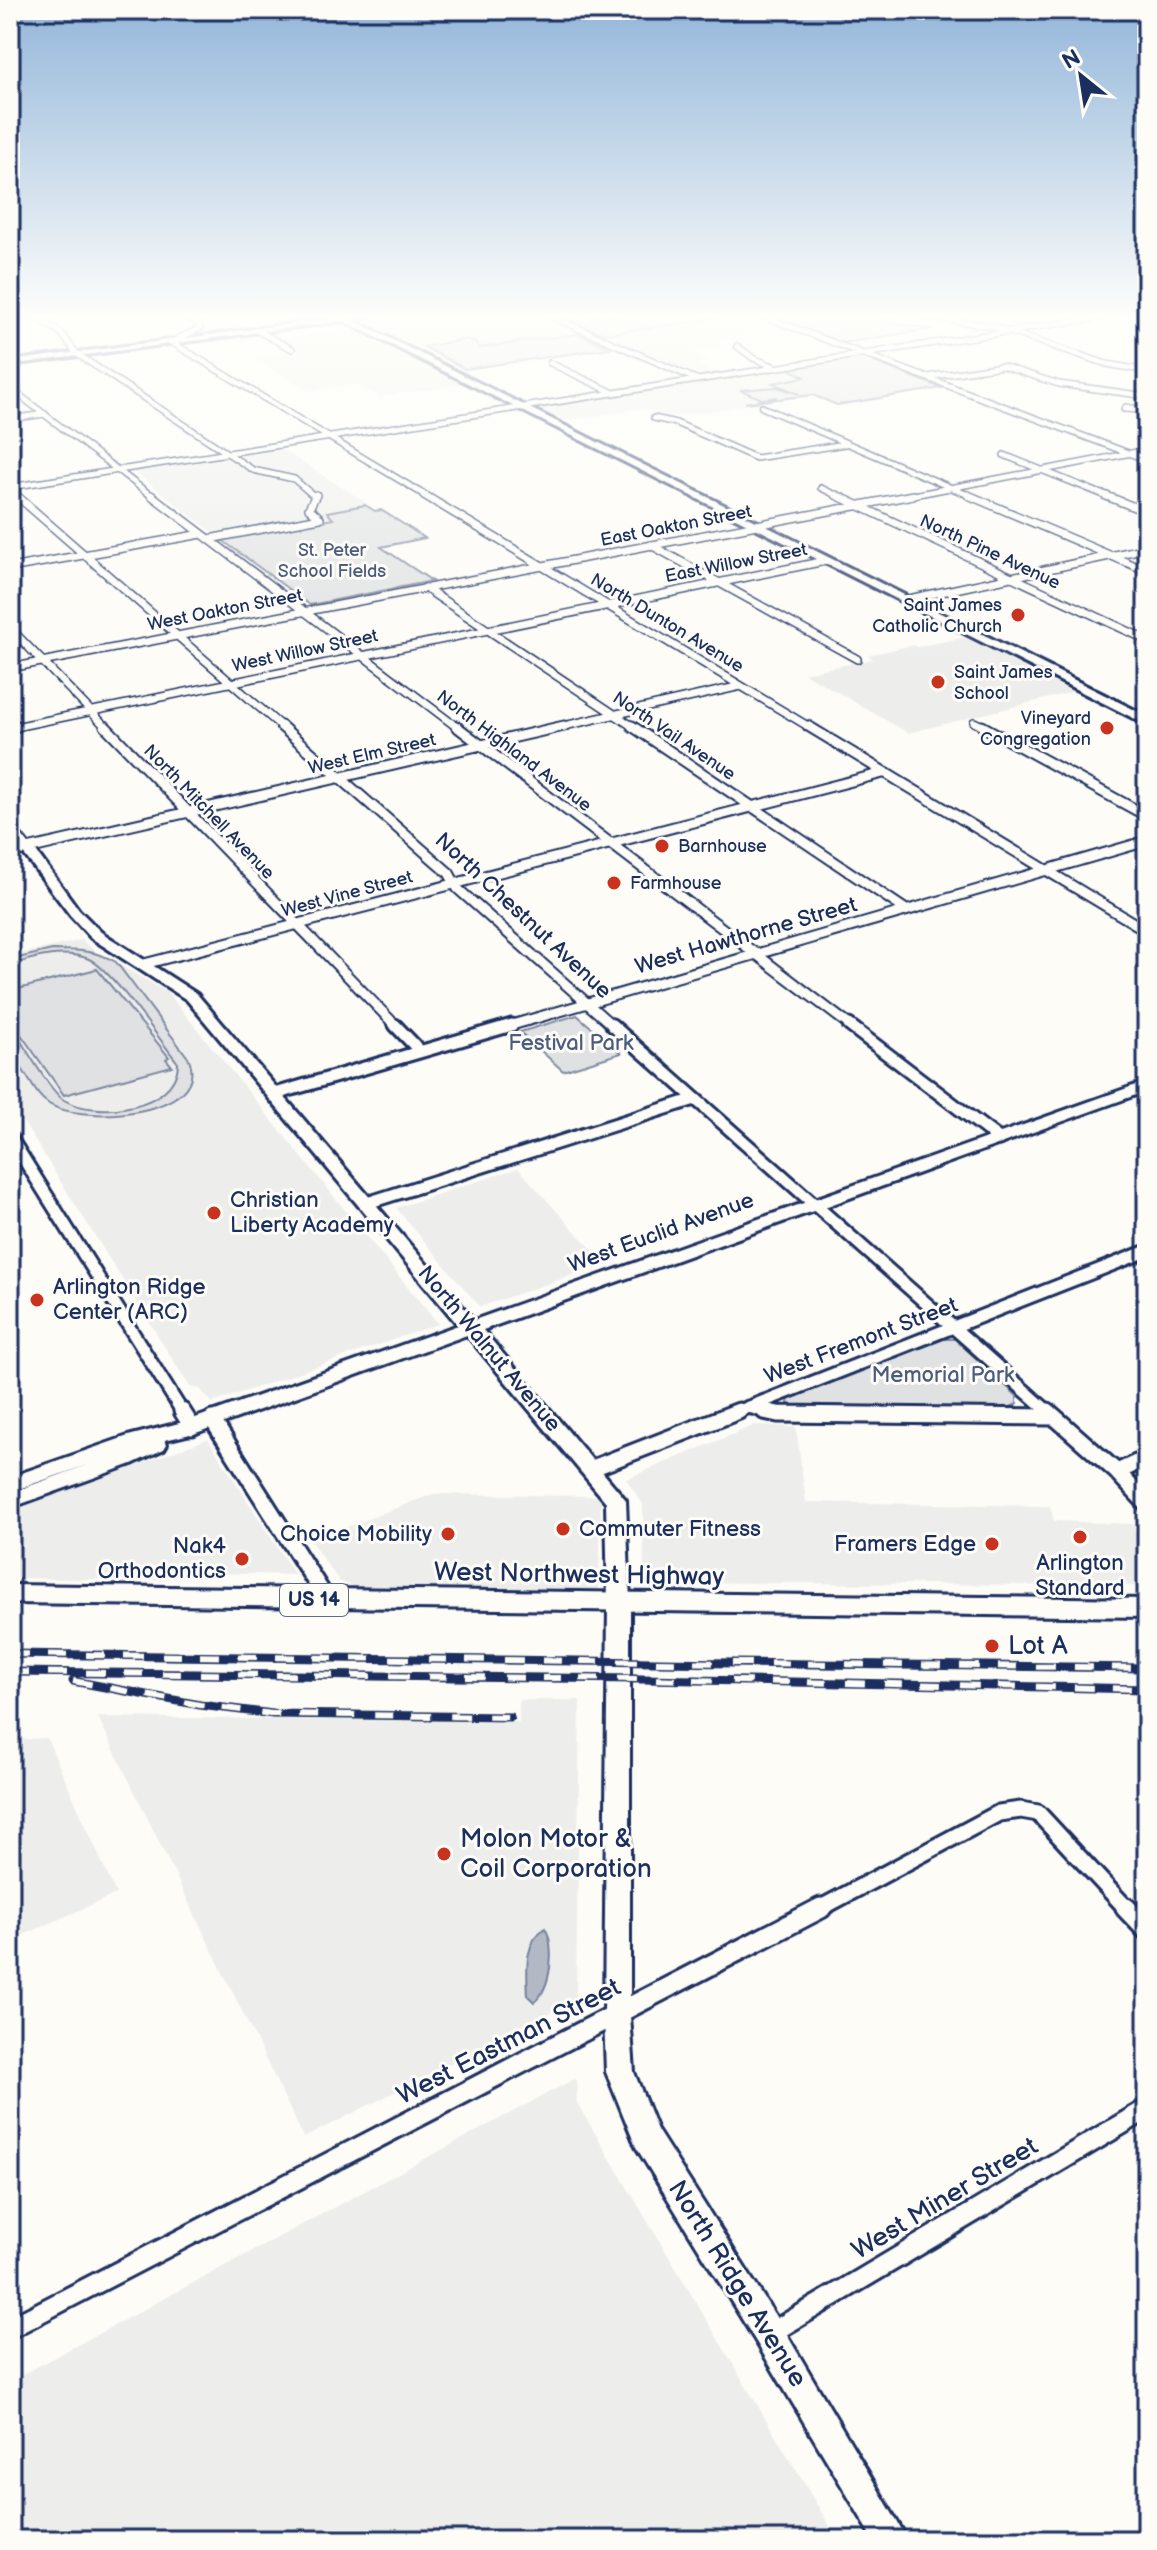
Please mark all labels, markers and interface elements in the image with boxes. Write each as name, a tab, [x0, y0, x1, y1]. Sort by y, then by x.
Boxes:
north arrow	[1041, 36, 1121, 116]
text: N	[1058, 44, 1086, 76]
street label: East Oakton Street	[599, 501, 754, 551]
street label: North Pine Avenue	[916, 510, 1064, 594]
street label: East Willow Street	[663, 539, 809, 587]
park label: St. Peter School Fields	[278, 540, 386, 582]
street label: North Dunton Avenue	[587, 569, 748, 677]
street label: West Oakton Street	[146, 585, 305, 635]
place label: Saint James Catholic Church	[872, 595, 1002, 637]
marker: Saint James Catholic Church	[1009, 606, 1027, 624]
street label: West Willow Street	[230, 625, 380, 677]
place label: Saint James School	[954, 662, 1053, 704]
marker: Saint James School	[929, 673, 947, 691]
street label: North Highland Avenue	[432, 686, 596, 816]
street label: North Vail Avenue	[609, 687, 740, 785]
place label: Vineyard Congregation	[980, 708, 1091, 750]
marker: Vineyard Congregation	[1098, 719, 1116, 737]
street label: West Elm Street	[306, 729, 438, 779]
street label: North Mitchell Avenue	[139, 740, 279, 884]
street label: North Chestnut Avenue	[429, 827, 617, 1005]
place label: Barnhouse	[678, 836, 767, 857]
marker: Barnhouse	[653, 837, 671, 855]
street label: West Vine Street	[279, 866, 415, 922]
place label: Farmhouse	[630, 873, 722, 894]
marker: Farmhouse	[605, 874, 623, 892]
street label: West Hawthorne Street	[632, 891, 860, 981]
park label: Festival Park	[508, 1030, 634, 1057]
place label: Christian Liberty Academy	[230, 1187, 394, 1239]
street label: West Euclid Avenue	[564, 1187, 758, 1279]
marker: Christian Liberty Academy	[205, 1204, 223, 1222]
street label: North Walnut Avenue	[412, 1260, 566, 1438]
place label: Arlington Ridge Center (ARC)	[53, 1274, 206, 1326]
marker: Arlington Ridge Center (ARC)	[28, 1291, 46, 1309]
street label: West Fremont Street	[761, 1292, 962, 1390]
park label: Memorial Park	[871, 1362, 1015, 1389]
place label: Commuter Fitness	[579, 1516, 761, 1543]
marker: Commuter Fitness	[554, 1520, 572, 1538]
place label: Choice Mobility	[280, 1521, 432, 1548]
marker: Choice Mobility	[439, 1525, 457, 1543]
marker: Arlington Standard	[1071, 1528, 1089, 1546]
place label: Framers Edge	[834, 1531, 976, 1558]
place label: Nak4 Orthodontics	[98, 1533, 227, 1585]
marker: Framers Edge	[983, 1535, 1001, 1553]
marker: Nak4 Orthodontics	[233, 1550, 251, 1568]
place label: Arlington Standard	[1035, 1550, 1125, 1602]
street label: West Northwest Highway	[434, 1557, 725, 1593]
road number: US 14	[280, 1584, 348, 1616]
place label: Lot A	[1008, 1631, 1068, 1662]
marker: Lot A	[983, 1637, 1001, 1655]
place label: Molon Motor & Coil Corporation	[460, 1824, 652, 1885]
marker: Molon Motor & Coil Corporation	[435, 1845, 453, 1863]
street label: West Eastman Street	[392, 1972, 626, 2112]
street label: West Miner Street	[846, 2131, 1044, 2267]
street label: North Ridge Avenue	[661, 2175, 813, 2393]

